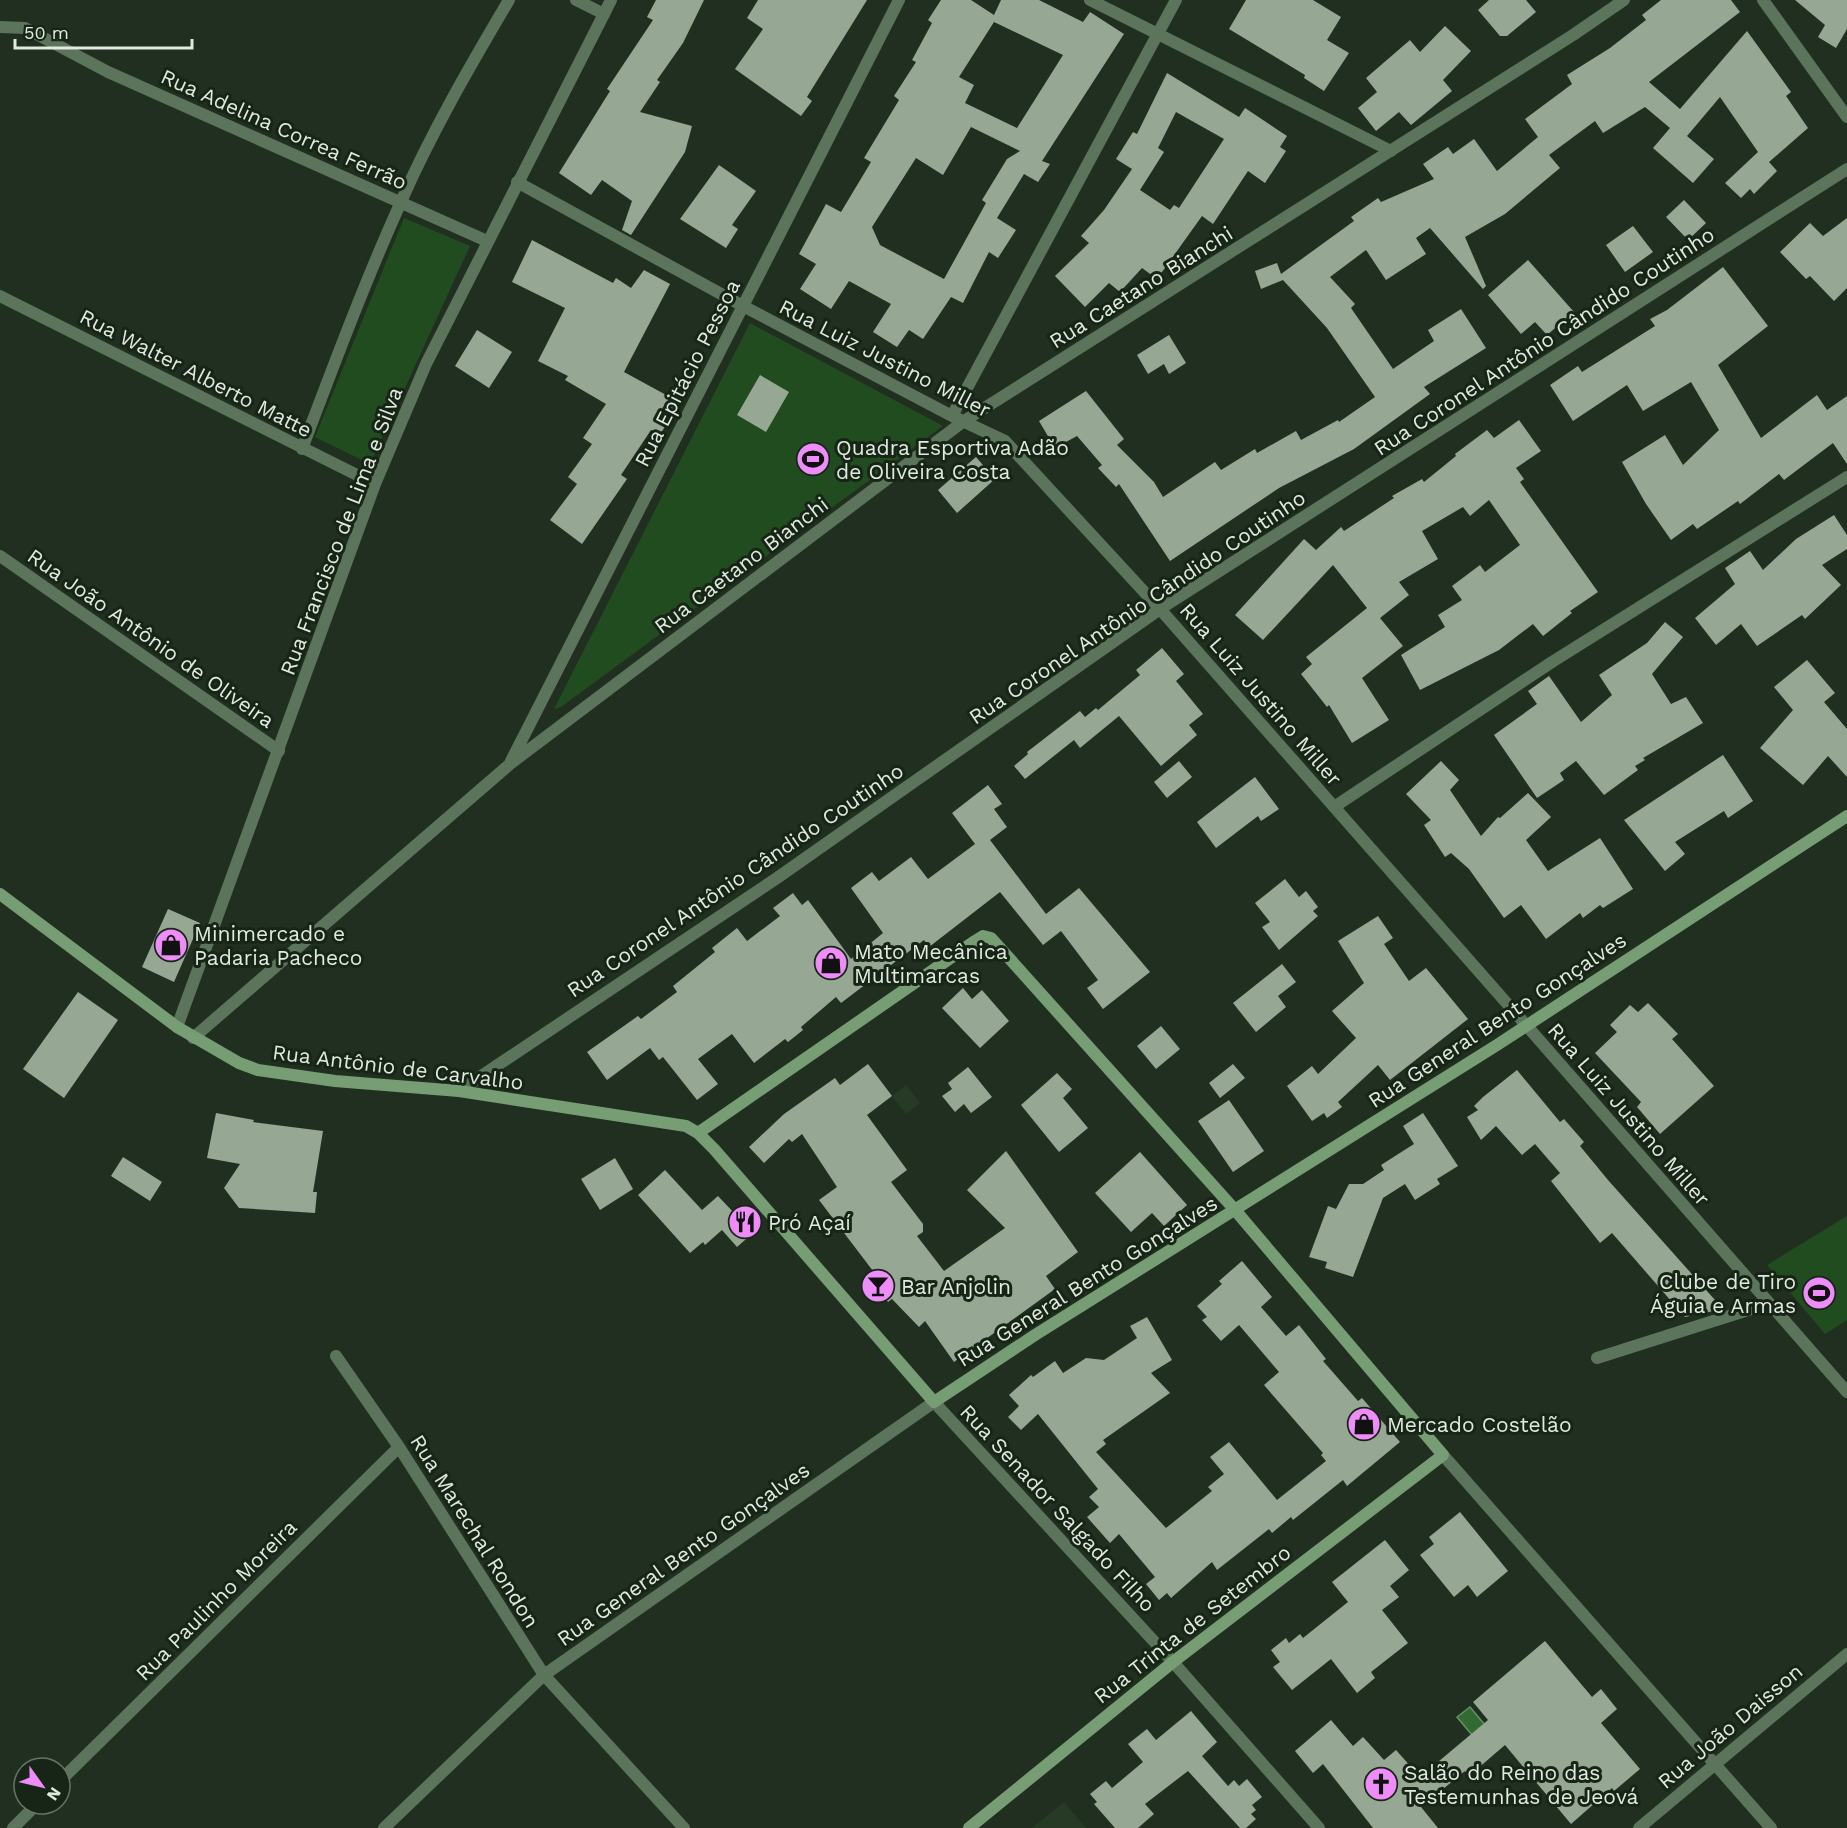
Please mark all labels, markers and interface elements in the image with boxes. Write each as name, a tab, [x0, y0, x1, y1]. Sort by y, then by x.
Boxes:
scale bar	[15, 12, 192, 50]
text: 50 m	[24, 22, 69, 43]
street label: Rua Adelina Correa Ferrão	[157, 63, 411, 195]
street label: Rua Caetano Bianchi	[1045, 220, 1237, 354]
street label: Rua Coronel Antônio Cândido Coutinho	[1369, 221, 1719, 461]
street label: Rua Epitácio Pessoa	[629, 275, 745, 471]
street label: Rua Luiz Justino Miller	[775, 294, 995, 422]
street label: Rua Walter Alberto Matte	[76, 304, 316, 442]
street label: Rua Francisco de Lima e Silva	[274, 383, 408, 678]
place label: Quadra Esportiva Adão de Oliveira Costa	[836, 435, 1069, 484]
sports icon: Quadra Esportiva Adão de Oliveira Costa	[795, 441, 831, 477]
street label: Rua Coronel Antônio Cândido Coutinho	[964, 485, 1310, 729]
street label: Rua Caetano Bianchi	[649, 491, 833, 639]
street label: Rua João Antônio de Oliveira	[23, 543, 279, 733]
street label: Rua Luiz Justino Miller	[1175, 598, 1347, 791]
street label: Rua Coronel Antônio Cândido Coutinho	[562, 758, 908, 1002]
place label: Minimercado e Padaria Pacheco	[194, 921, 362, 970]
shop icon: Minimercado e Padaria Pacheco	[153, 927, 189, 963]
street label: Rua General Bento Gonçalves	[1363, 927, 1631, 1113]
place label: Mato Mecânica Multimarcas	[854, 939, 1008, 988]
shop icon: Mato Mecânica Multimarcas	[813, 945, 849, 981]
street label: Rua Luiz Justino Miller	[1543, 1018, 1715, 1211]
street label: Rua Antônio de Carvalho	[271, 1039, 525, 1095]
street label: Rua General Bento Gonçalves	[952, 1190, 1222, 1372]
restaurant icon: Pró Açaí	[727, 1204, 763, 1240]
place label: Pró Açaí	[768, 1210, 851, 1235]
bar icon: Bar Anjolin	[860, 1268, 896, 1304]
place label: Clube de Tiro Águia e Armas	[1650, 1269, 1796, 1318]
place label: Bar Anjolin	[901, 1274, 1011, 1299]
sports icon: Clube de Tiro Águia e Armas	[1801, 1275, 1837, 1311]
street label: Rua Senador Salgado Filho	[955, 1399, 1161, 1617]
shop icon: Mercado Costelão	[1346, 1406, 1382, 1442]
place label: Mercado Costelão	[1387, 1412, 1572, 1437]
street label: Rua Marechal Rondon	[405, 1430, 545, 1632]
street label: Rua General Bento Gonçalves	[552, 1457, 814, 1651]
street label: Rua Paulinho Moreira	[130, 1514, 302, 1686]
street label: Rua Trinta de Setembro	[1089, 1539, 1295, 1709]
street label: Rua João Daisson	[1653, 1658, 1807, 1794]
north arrow	[12, 1756, 72, 1816]
place label: Salão do Reino das Testemunhas de Jeová	[1404, 1760, 1639, 1809]
church icon: Salão do Reino das Testemunhas de Jeová	[1363, 1766, 1399, 1802]
text: N	[43, 1784, 65, 1804]

